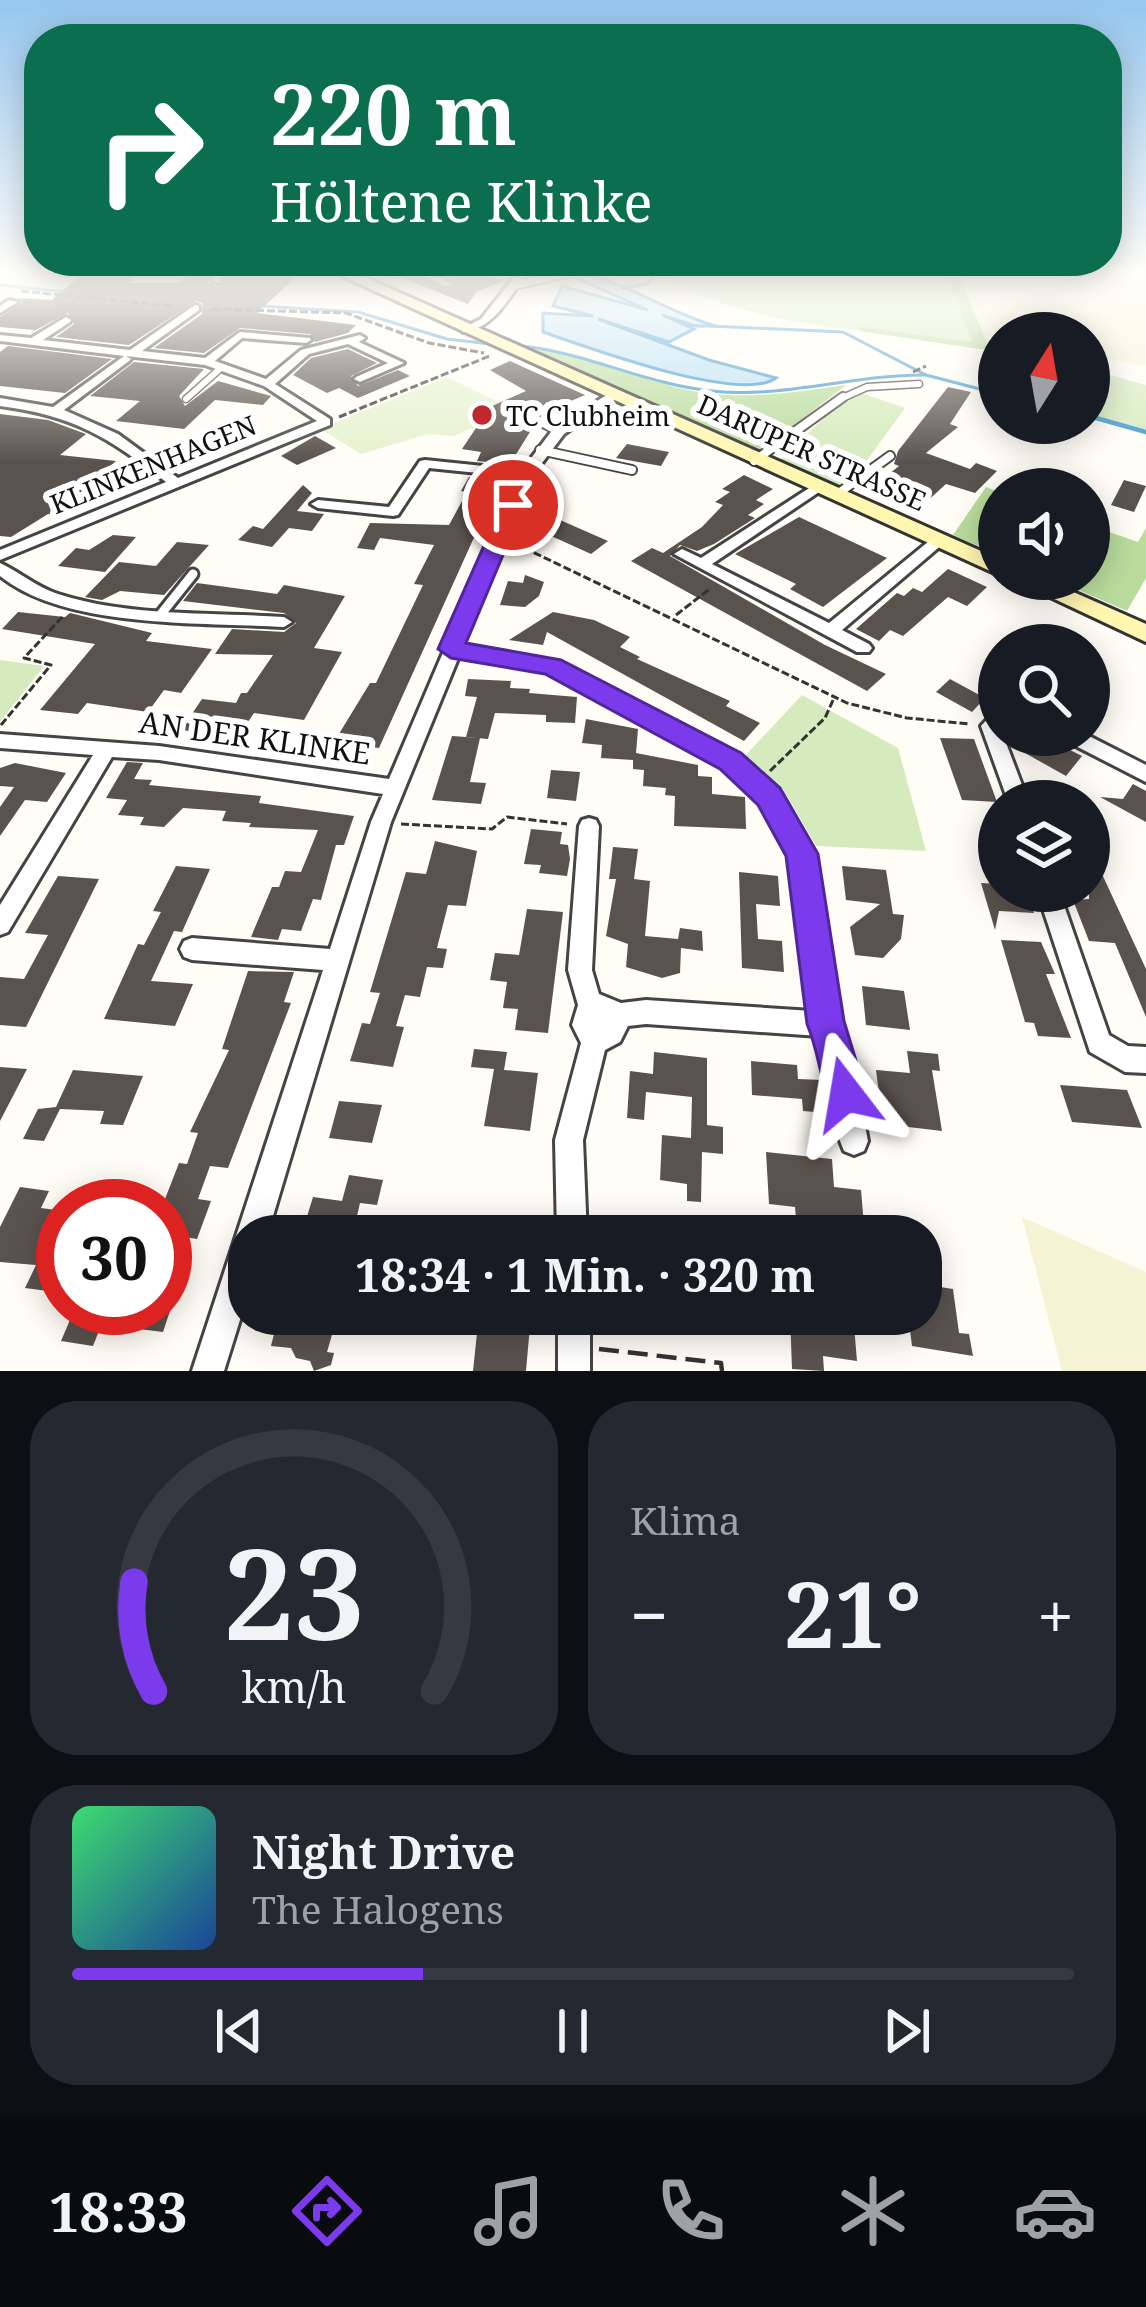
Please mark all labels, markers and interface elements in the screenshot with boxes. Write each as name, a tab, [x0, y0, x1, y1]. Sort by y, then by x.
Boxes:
text: 220 m	[270, 55, 517, 170]
icon: right	[72, 72, 228, 228]
text: Höltene Klinke	[270, 164, 652, 238]
north arrow	[978, 312, 1110, 444]
map controls	[978, 312, 1110, 912]
street label: DARUPER STRASSE	[692, 385, 932, 519]
place label: TC Clubheim	[506, 397, 670, 434]
marker: TC Clubheim	[469, 402, 495, 428]
street label: KLINKENHAGEN	[44, 406, 262, 522]
pin	[462, 454, 564, 556]
button: sound	[978, 468, 1110, 600]
icon: arrive	[480, 472, 546, 538]
button: search	[978, 624, 1110, 756]
street label: AN DER KLINKE	[137, 700, 373, 774]
button: layers	[978, 780, 1110, 912]
position arrow	[783, 1031, 909, 1157]
speed limit sign: 30	[36, 1179, 192, 1335]
text: 18:34 · 1 Min. · 320 m	[355, 1244, 815, 1305]
text: Klima	[630, 1493, 741, 1546]
text: 23	[223, 1507, 365, 1677]
text: 21°	[784, 1552, 922, 1674]
text: −	[630, 1569, 668, 1659]
text: +	[1037, 1569, 1074, 1659]
text: km/h	[241, 1657, 347, 1716]
text: Night Drive	[252, 1821, 515, 1882]
text: The Halogens	[252, 1882, 504, 1935]
icon: previous	[206, 1998, 272, 2064]
icon: pause	[540, 1998, 606, 2064]
icon: next	[874, 1998, 940, 2064]
icon: directions	[285, 2169, 369, 2253]
icon: music	[467, 2169, 551, 2253]
icon: phone	[649, 2169, 733, 2253]
icon: climate	[831, 2169, 915, 2253]
icon: car	[1013, 2169, 1097, 2253]
text: 18:33	[49, 2174, 187, 2248]

